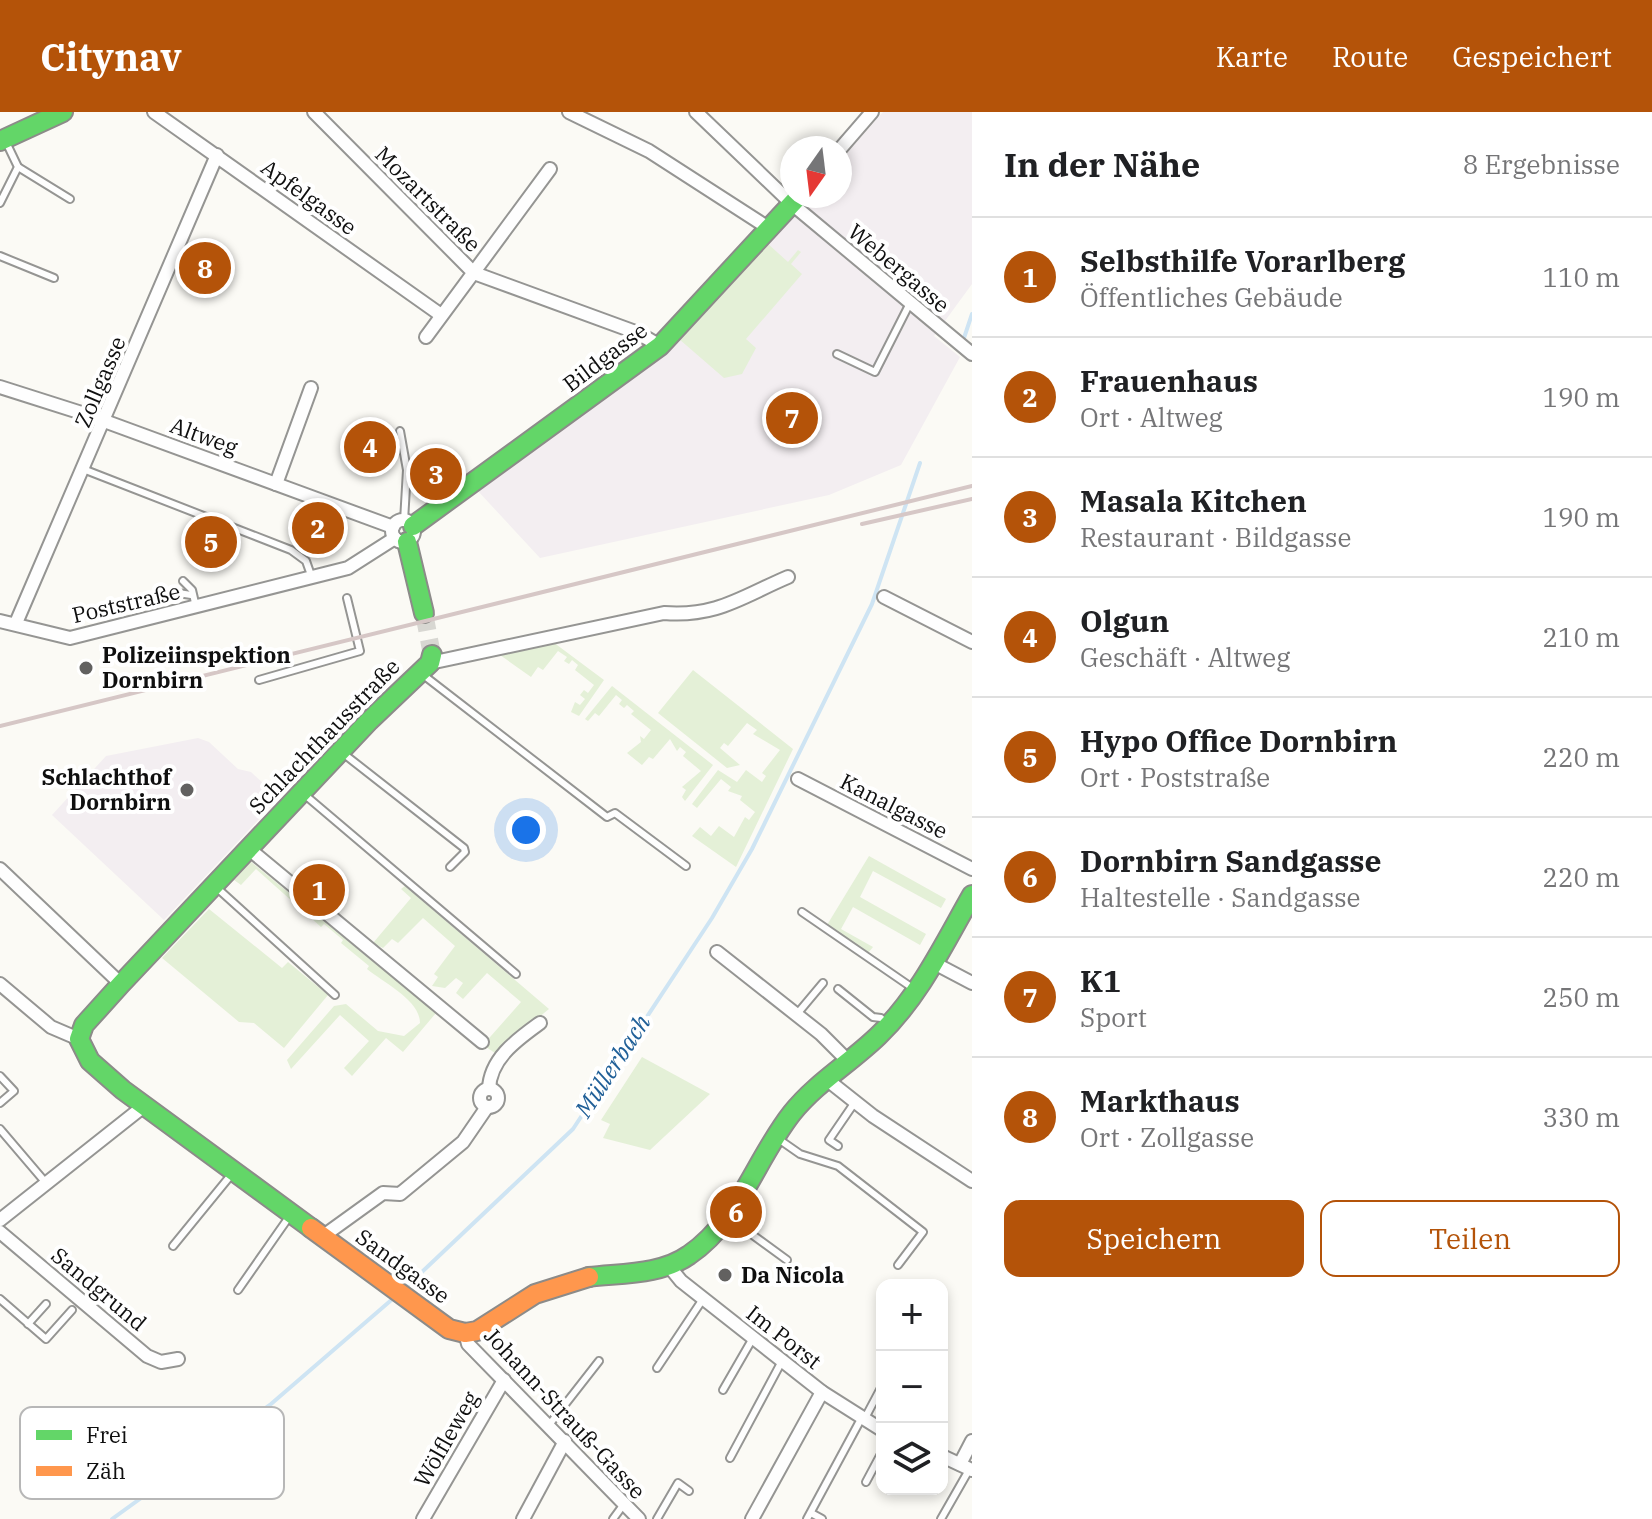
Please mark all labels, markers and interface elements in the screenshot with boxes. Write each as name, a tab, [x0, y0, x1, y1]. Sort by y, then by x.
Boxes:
text: Citynav	[40, 32, 182, 81]
text: Karte	[1216, 38, 1288, 75]
text: Route	[1332, 38, 1408, 75]
text: Gespeichert	[1452, 38, 1612, 75]
north arrow	[780, 136, 852, 208]
street label: Mozartstraße	[369, 139, 488, 258]
text: In der Nähe	[1004, 142, 1200, 186]
text: 8 Ergebnisse	[1463, 147, 1620, 181]
street label: Apfelgasse	[256, 152, 363, 241]
street label: Webergasse	[842, 217, 956, 319]
pin: 8	[179, 238, 231, 298]
text: Selbsthilfe Vorarlberg	[1080, 241, 1405, 280]
text: 1	[1022, 260, 1038, 294]
text: 110 m	[1542, 260, 1620, 294]
text: Öffentliches Gebäude	[1080, 280, 1343, 314]
street label: Bildgasse	[557, 315, 653, 398]
street label: Zollgasse	[67, 332, 132, 432]
text: Frauenhaus	[1080, 361, 1258, 400]
text: 2	[1022, 380, 1038, 414]
text: 190 m	[1542, 380, 1620, 414]
pin: 7	[766, 388, 818, 448]
text: Ort · Altweg	[1080, 400, 1223, 434]
street label: Altweg	[166, 410, 242, 461]
pin: 4	[344, 417, 396, 477]
pin: 3	[410, 444, 462, 504]
text: Masala Kitchen	[1080, 481, 1307, 520]
pin: 2	[292, 498, 344, 558]
text: 3	[1022, 500, 1038, 534]
text: 190 m	[1542, 500, 1620, 534]
pin: 5	[185, 512, 237, 572]
text: Restaurant · Bildgasse	[1080, 520, 1352, 554]
street label: Poststraße	[69, 576, 183, 629]
text: Olgun	[1080, 601, 1169, 640]
text: 4	[1022, 620, 1038, 654]
text: 210 m	[1542, 620, 1620, 654]
place label: Polizeiinspektion Dornbirn	[102, 640, 291, 694]
text: Geschäft · Altweg	[1080, 640, 1290, 674]
street label: Schlachthausstraße	[242, 652, 405, 820]
marker: Polizeiinspektion Dornbirn	[77, 659, 95, 677]
text: Hypo Office Dornbirn	[1080, 721, 1397, 760]
text: 5	[1022, 740, 1038, 774]
text: 220 m	[1542, 740, 1620, 774]
text: Ort · Poststraße	[1080, 760, 1270, 794]
place label: Schlachthof Dornbirn	[41, 762, 173, 816]
street label: Kanalgasse	[836, 766, 953, 845]
marker: Schlachthof Dornbirn	[178, 781, 196, 799]
your location	[506, 810, 546, 850]
text: Dornbirn Sandgasse	[1080, 841, 1382, 880]
pin: 1	[293, 860, 345, 920]
text: 6	[1022, 860, 1038, 894]
text: 220 m	[1542, 860, 1620, 894]
text: Haltestelle · Sandgasse	[1080, 880, 1361, 914]
text: K1	[1080, 961, 1121, 1000]
text: 7	[1022, 980, 1038, 1014]
text: 250 m	[1542, 980, 1620, 1014]
text: Sport	[1080, 1000, 1147, 1034]
water label: Müllerbach	[566, 1008, 657, 1124]
text: Markthaus	[1080, 1081, 1240, 1120]
text: 8	[1022, 1100, 1038, 1134]
text: 330 m	[1542, 1100, 1620, 1134]
text: Ort · Zollgasse	[1080, 1120, 1254, 1154]
pin: 6	[710, 1182, 762, 1242]
button: Speichern	[1004, 1200, 1304, 1277]
button: Teilen	[1320, 1200, 1620, 1277]
street label: Sandgasse	[351, 1222, 456, 1309]
street label: Sandgrund	[46, 1240, 153, 1337]
place label: Da Nicola	[741, 1260, 844, 1289]
marker: Da Nicola	[716, 1266, 734, 1284]
map controls	[876, 1279, 948, 1495]
button: +	[876, 1279, 948, 1351]
street label: Im Porst	[741, 1298, 828, 1375]
street label: Johann-Strauß-Gasse	[478, 1321, 652, 1505]
button: −	[876, 1351, 948, 1423]
street label: Wölfleweg	[407, 1386, 485, 1492]
legend	[20, 1407, 284, 1499]
text: Frei	[86, 1420, 128, 1449]
button: layers	[876, 1423, 948, 1495]
text: Zäh	[86, 1456, 126, 1485]

